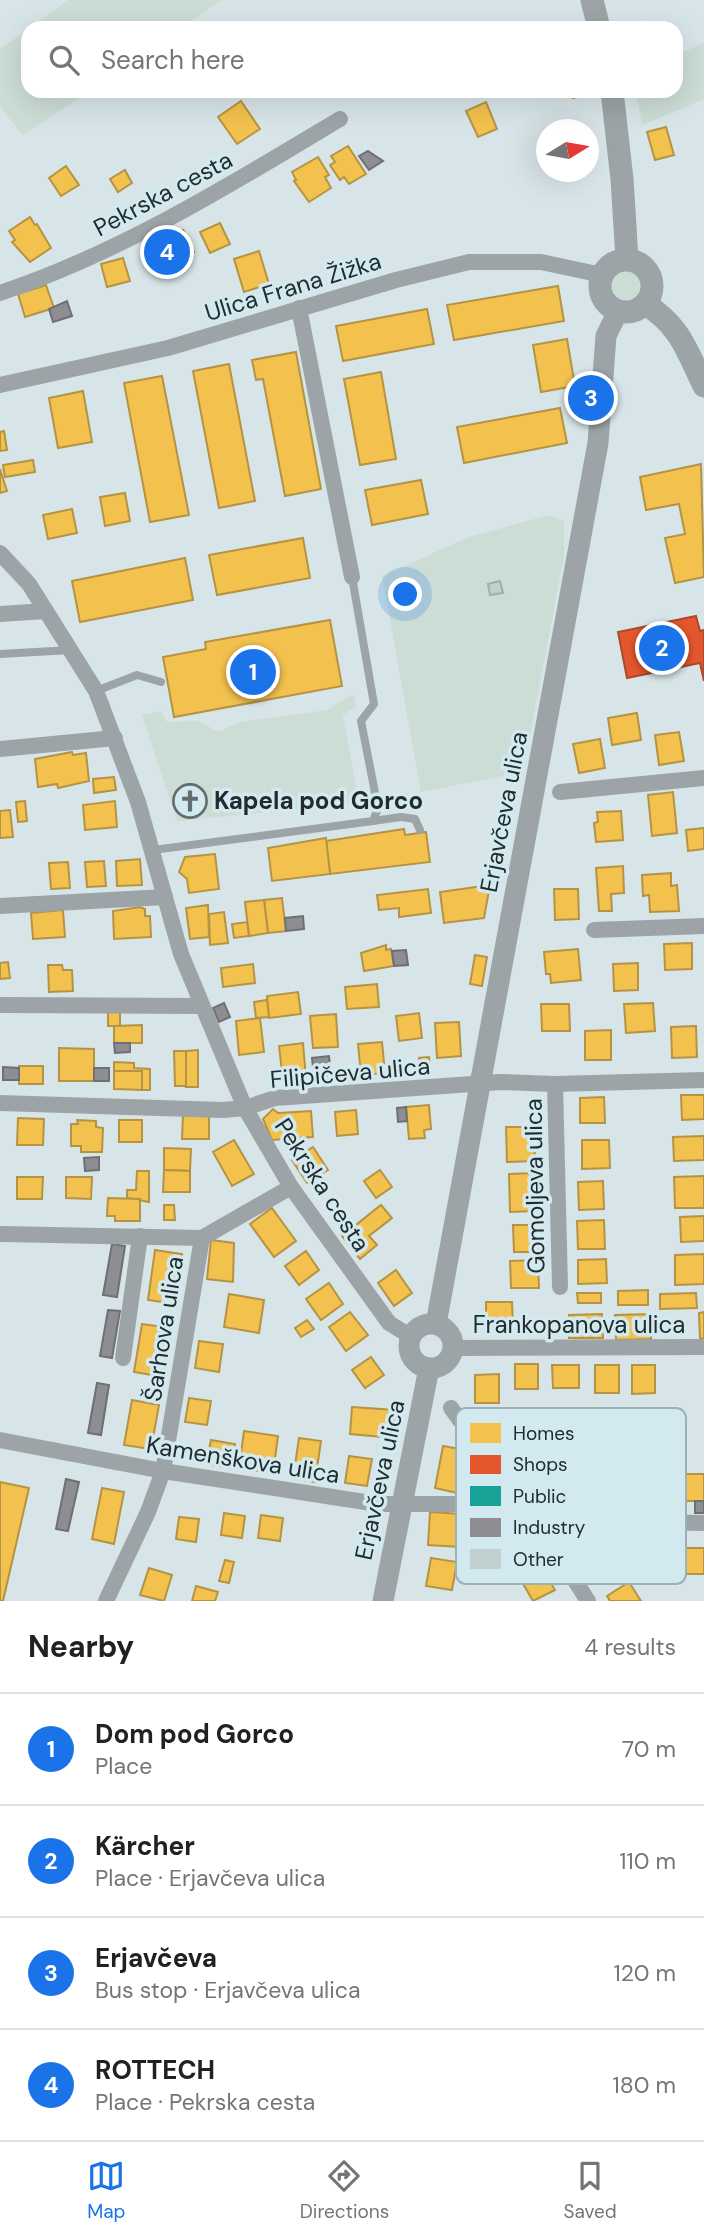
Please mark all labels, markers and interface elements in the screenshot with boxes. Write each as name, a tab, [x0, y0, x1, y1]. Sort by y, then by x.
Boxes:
search box	[21, 21, 683, 98]
icon: search	[45, 41, 83, 79]
text: Search here	[101, 43, 244, 77]
north arrow	[536, 119, 599, 182]
street label: Pekrska cesta	[88, 144, 237, 243]
pin: 4	[144, 226, 190, 278]
street label: Ulica Frana Žižka	[201, 245, 385, 328]
pin: 3	[568, 372, 614, 424]
your location	[388, 577, 422, 611]
pin: 2	[639, 622, 685, 674]
pin: 1	[230, 646, 276, 698]
street label: Erjavčeva ulica	[473, 729, 534, 895]
church icon: Kapela pod Gorco	[171, 782, 209, 820]
place label: Kapela pod Gorco	[214, 785, 423, 816]
street label: Filipičeva ulica	[269, 1050, 431, 1095]
street label: Gomoljeva ulica	[517, 1098, 552, 1274]
street label: Pekrska cesta	[268, 1112, 377, 1257]
street label: Šarhova ulica	[137, 1254, 190, 1404]
street label: Frankopanova ulica	[473, 1309, 685, 1340]
street label: Erjavčeva ulica	[347, 1397, 412, 1563]
legend	[456, 1408, 686, 1584]
text: Homes	[513, 1421, 574, 1446]
street label: Kamenškova ulica	[144, 1429, 342, 1490]
text: Shops	[513, 1452, 568, 1477]
text: Public	[513, 1484, 566, 1509]
text: Industry	[513, 1515, 586, 1540]
text: Other	[513, 1547, 564, 1572]
text: Nearby	[28, 1627, 134, 1666]
text: 4 results	[584, 1632, 676, 1662]
text: Dom pod Gorco	[95, 1717, 294, 1751]
text: 1	[47, 1734, 55, 1764]
text: 70 m	[622, 1734, 676, 1764]
text: Place	[95, 1751, 152, 1781]
text: Kärcher	[95, 1829, 195, 1863]
text: 2	[44, 1846, 58, 1876]
text: 110 m	[619, 1846, 676, 1876]
text: Place · Erjavčeva ulica	[95, 1863, 325, 1893]
text: Erjavčeva	[95, 1941, 217, 1975]
text: 3	[44, 1958, 58, 1988]
text: 120 m	[613, 1958, 676, 1988]
text: Bus stop · Erjavčeva ulica	[95, 1975, 360, 2005]
text: ROTTECH	[95, 2053, 215, 2087]
text: 4	[44, 2070, 58, 2100]
text: 180 m	[612, 2070, 676, 2100]
text: Place · Pekrska cesta	[95, 2087, 315, 2117]
tab: Map	[87, 2157, 125, 2224]
tab: Directions	[300, 2157, 389, 2224]
tab: Saved	[564, 2157, 617, 2224]

